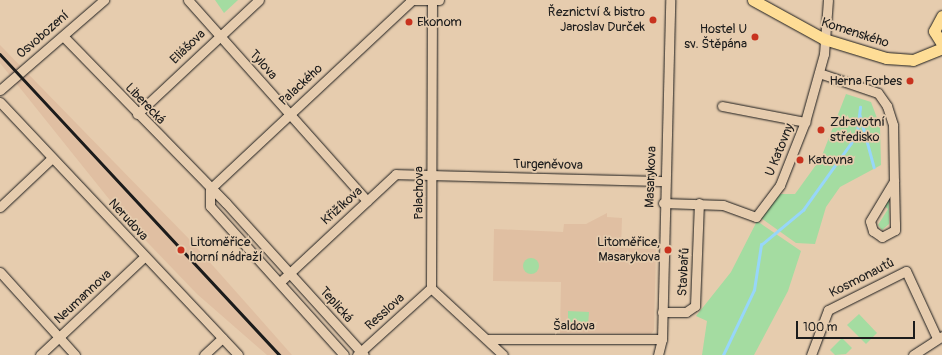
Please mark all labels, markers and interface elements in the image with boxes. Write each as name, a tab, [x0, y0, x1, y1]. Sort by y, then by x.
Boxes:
place label: Řeznictví & bistro Jaroslav Durček	[548, 5, 645, 36]
street label: Osvobození	[14, 8, 72, 62]
place label: Ekonom	[417, 14, 462, 30]
marker: Řeznictví & bistro Jaroslav Durček	[648, 15, 658, 25]
street label: Komenského	[819, 15, 891, 51]
marker: Ekonom	[404, 17, 414, 27]
place label: Hostel U sv. Štěpána	[684, 22, 747, 53]
street label: Eliášova	[167, 26, 209, 68]
marker: Hostel U sv. Štěpána	[750, 32, 760, 42]
street label: Tylova	[246, 47, 280, 83]
street label: Palackého	[276, 61, 326, 109]
place label: Herna Forbes	[830, 73, 902, 89]
marker: Herna Forbes	[905, 76, 915, 86]
street label: Liberecká	[122, 80, 168, 128]
place label: Zdravotní středisko	[830, 115, 885, 146]
street label: U Katovny	[762, 121, 798, 179]
marker: Zdravotní středisko	[815, 124, 827, 136]
street label: Masarykova	[642, 146, 660, 208]
place label: Katovna	[808, 152, 853, 168]
marker: Katovna	[795, 155, 805, 165]
street label: Turgeněvova	[513, 157, 583, 173]
street label: Palachova	[411, 166, 427, 220]
street label: Křižíkova	[318, 184, 366, 228]
street label: Nerudova	[105, 196, 151, 244]
place label: Litoměřice horní nádraží	[190, 235, 262, 266]
place label: Litoměřice, Masarykova	[597, 235, 660, 266]
marker: Litoměřice horní nádraží	[175, 244, 187, 256]
marker: Litoměřice, Masarykova	[663, 245, 673, 255]
street label: Stavbařů	[675, 247, 693, 297]
street label: Kosmonautů	[827, 255, 897, 301]
street label: Neumannova	[51, 267, 115, 327]
street label: Teplická	[316, 284, 356, 326]
street label: Resslova	[362, 290, 408, 334]
scale bar	[798, 313, 917, 339]
street label: Šaldova	[553, 318, 595, 334]
text: 100 m	[803, 320, 837, 335]

